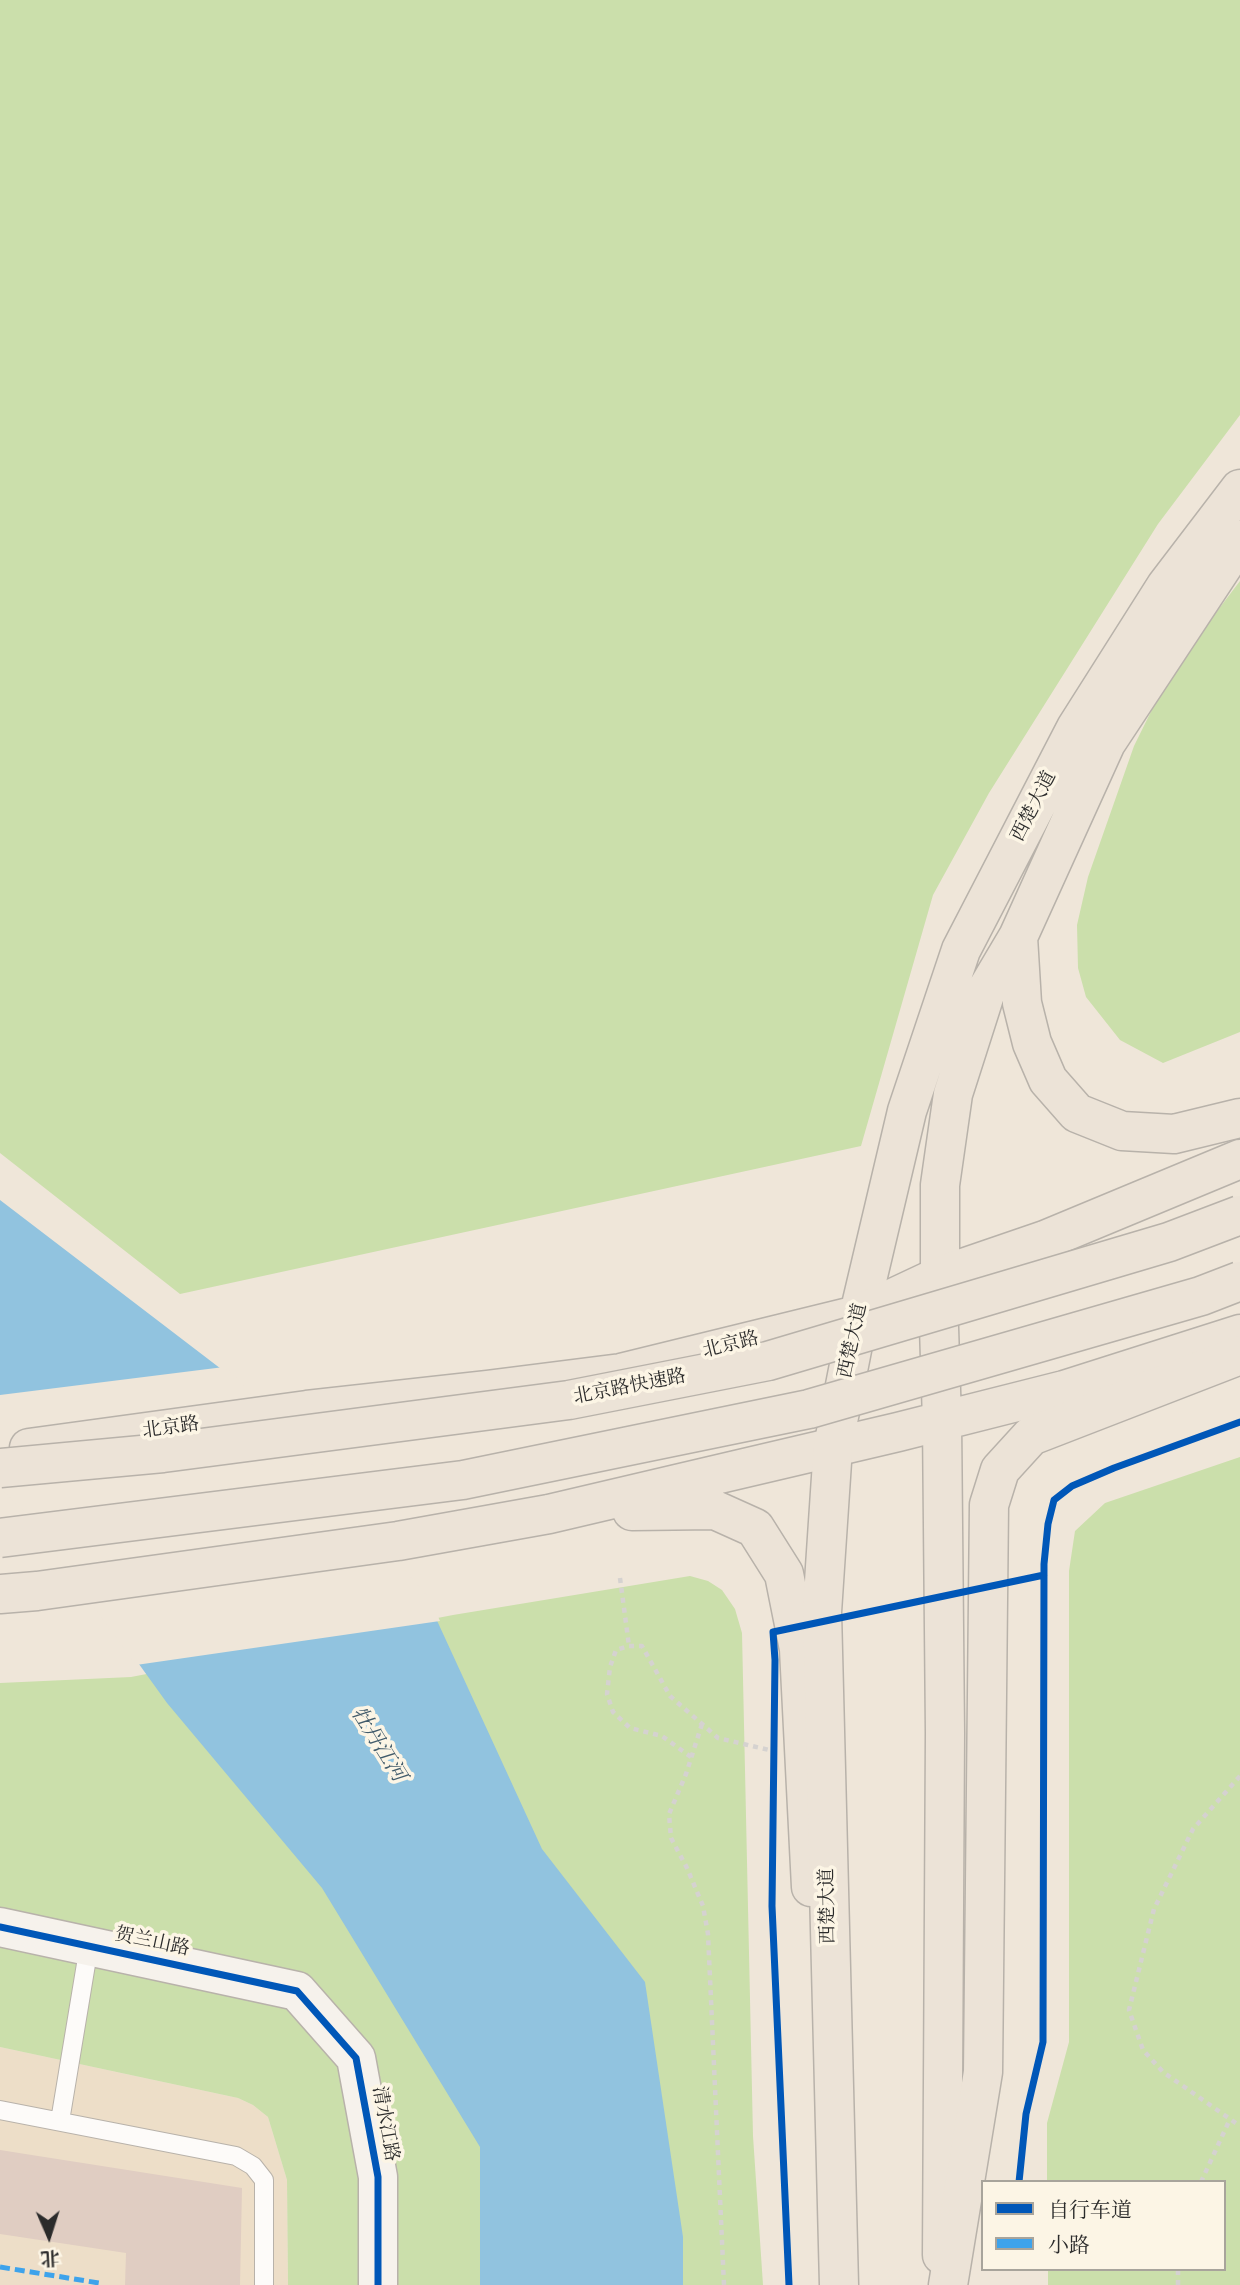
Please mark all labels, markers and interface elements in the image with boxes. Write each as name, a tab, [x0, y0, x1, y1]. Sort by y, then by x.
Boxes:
street label: 西楚大道	[1008, 768, 1062, 846]
street label: 西楚大道	[835, 1301, 873, 1381]
street label: 北京路	[701, 1328, 761, 1364]
street label: 北京路快速路	[572, 1366, 688, 1410]
street label: 北京路	[141, 1414, 201, 1444]
water label: 牡丹江河	[344, 1703, 410, 1787]
street label: 西楚大道	[817, 1868, 841, 1944]
street label: 贺兰山路	[112, 1924, 192, 1962]
street label: 清水江路	[366, 2085, 402, 2163]
legend	[981, 2180, 1226, 2271]
text: 自行车道	[1048, 2198, 1132, 2225]
north arrow	[14, 2201, 84, 2271]
text: 小路	[1048, 2233, 1090, 2260]
text: 北	[40, 2244, 60, 2269]

